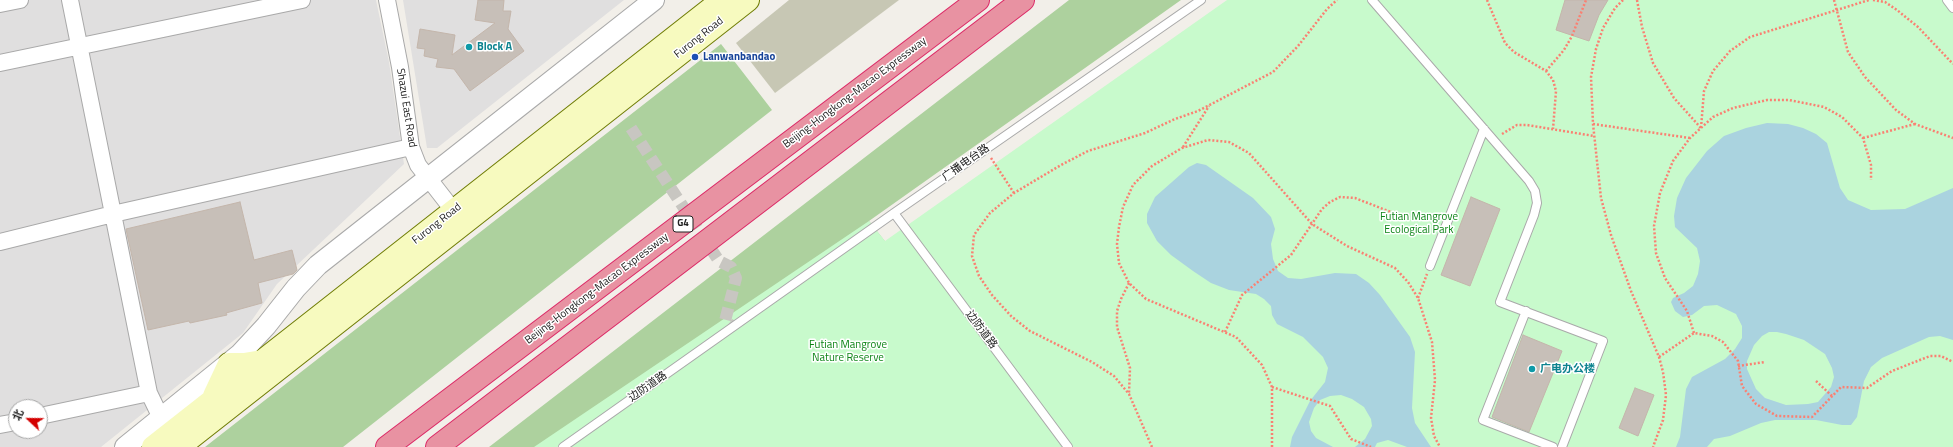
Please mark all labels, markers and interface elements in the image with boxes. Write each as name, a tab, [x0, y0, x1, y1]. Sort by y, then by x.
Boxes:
street label: Furong Road	[672, 15, 726, 61]
street label: Beijing-Hongkong-Macao Expressway	[781, 35, 929, 151]
place label: Block A	[477, 40, 512, 54]
marker: Block A	[464, 42, 474, 52]
place label: Lanwanbandao	[703, 50, 775, 64]
marker: Lanwanbandao	[690, 52, 700, 62]
street label: Shazui East Road	[393, 68, 419, 148]
street label: 广播电台路	[940, 142, 992, 184]
street label: Furong Road	[410, 201, 464, 247]
park label: Futian Mangrove Ecological Park	[1380, 210, 1458, 236]
road number: G4	[673, 216, 693, 232]
street label: Beijing-Hongkong-Macao Expressway	[523, 231, 671, 347]
street label: 边防道路	[962, 308, 1000, 352]
park label: Futian Mangrove Nature Reserve	[809, 338, 887, 364]
place label: 广电办公楼	[1540, 362, 1595, 376]
marker: 广电办公楼	[1527, 364, 1537, 374]
street label: 边防道路	[626, 369, 670, 405]
north arrow	[8, 399, 48, 439]
text: 北	[8, 407, 27, 423]

